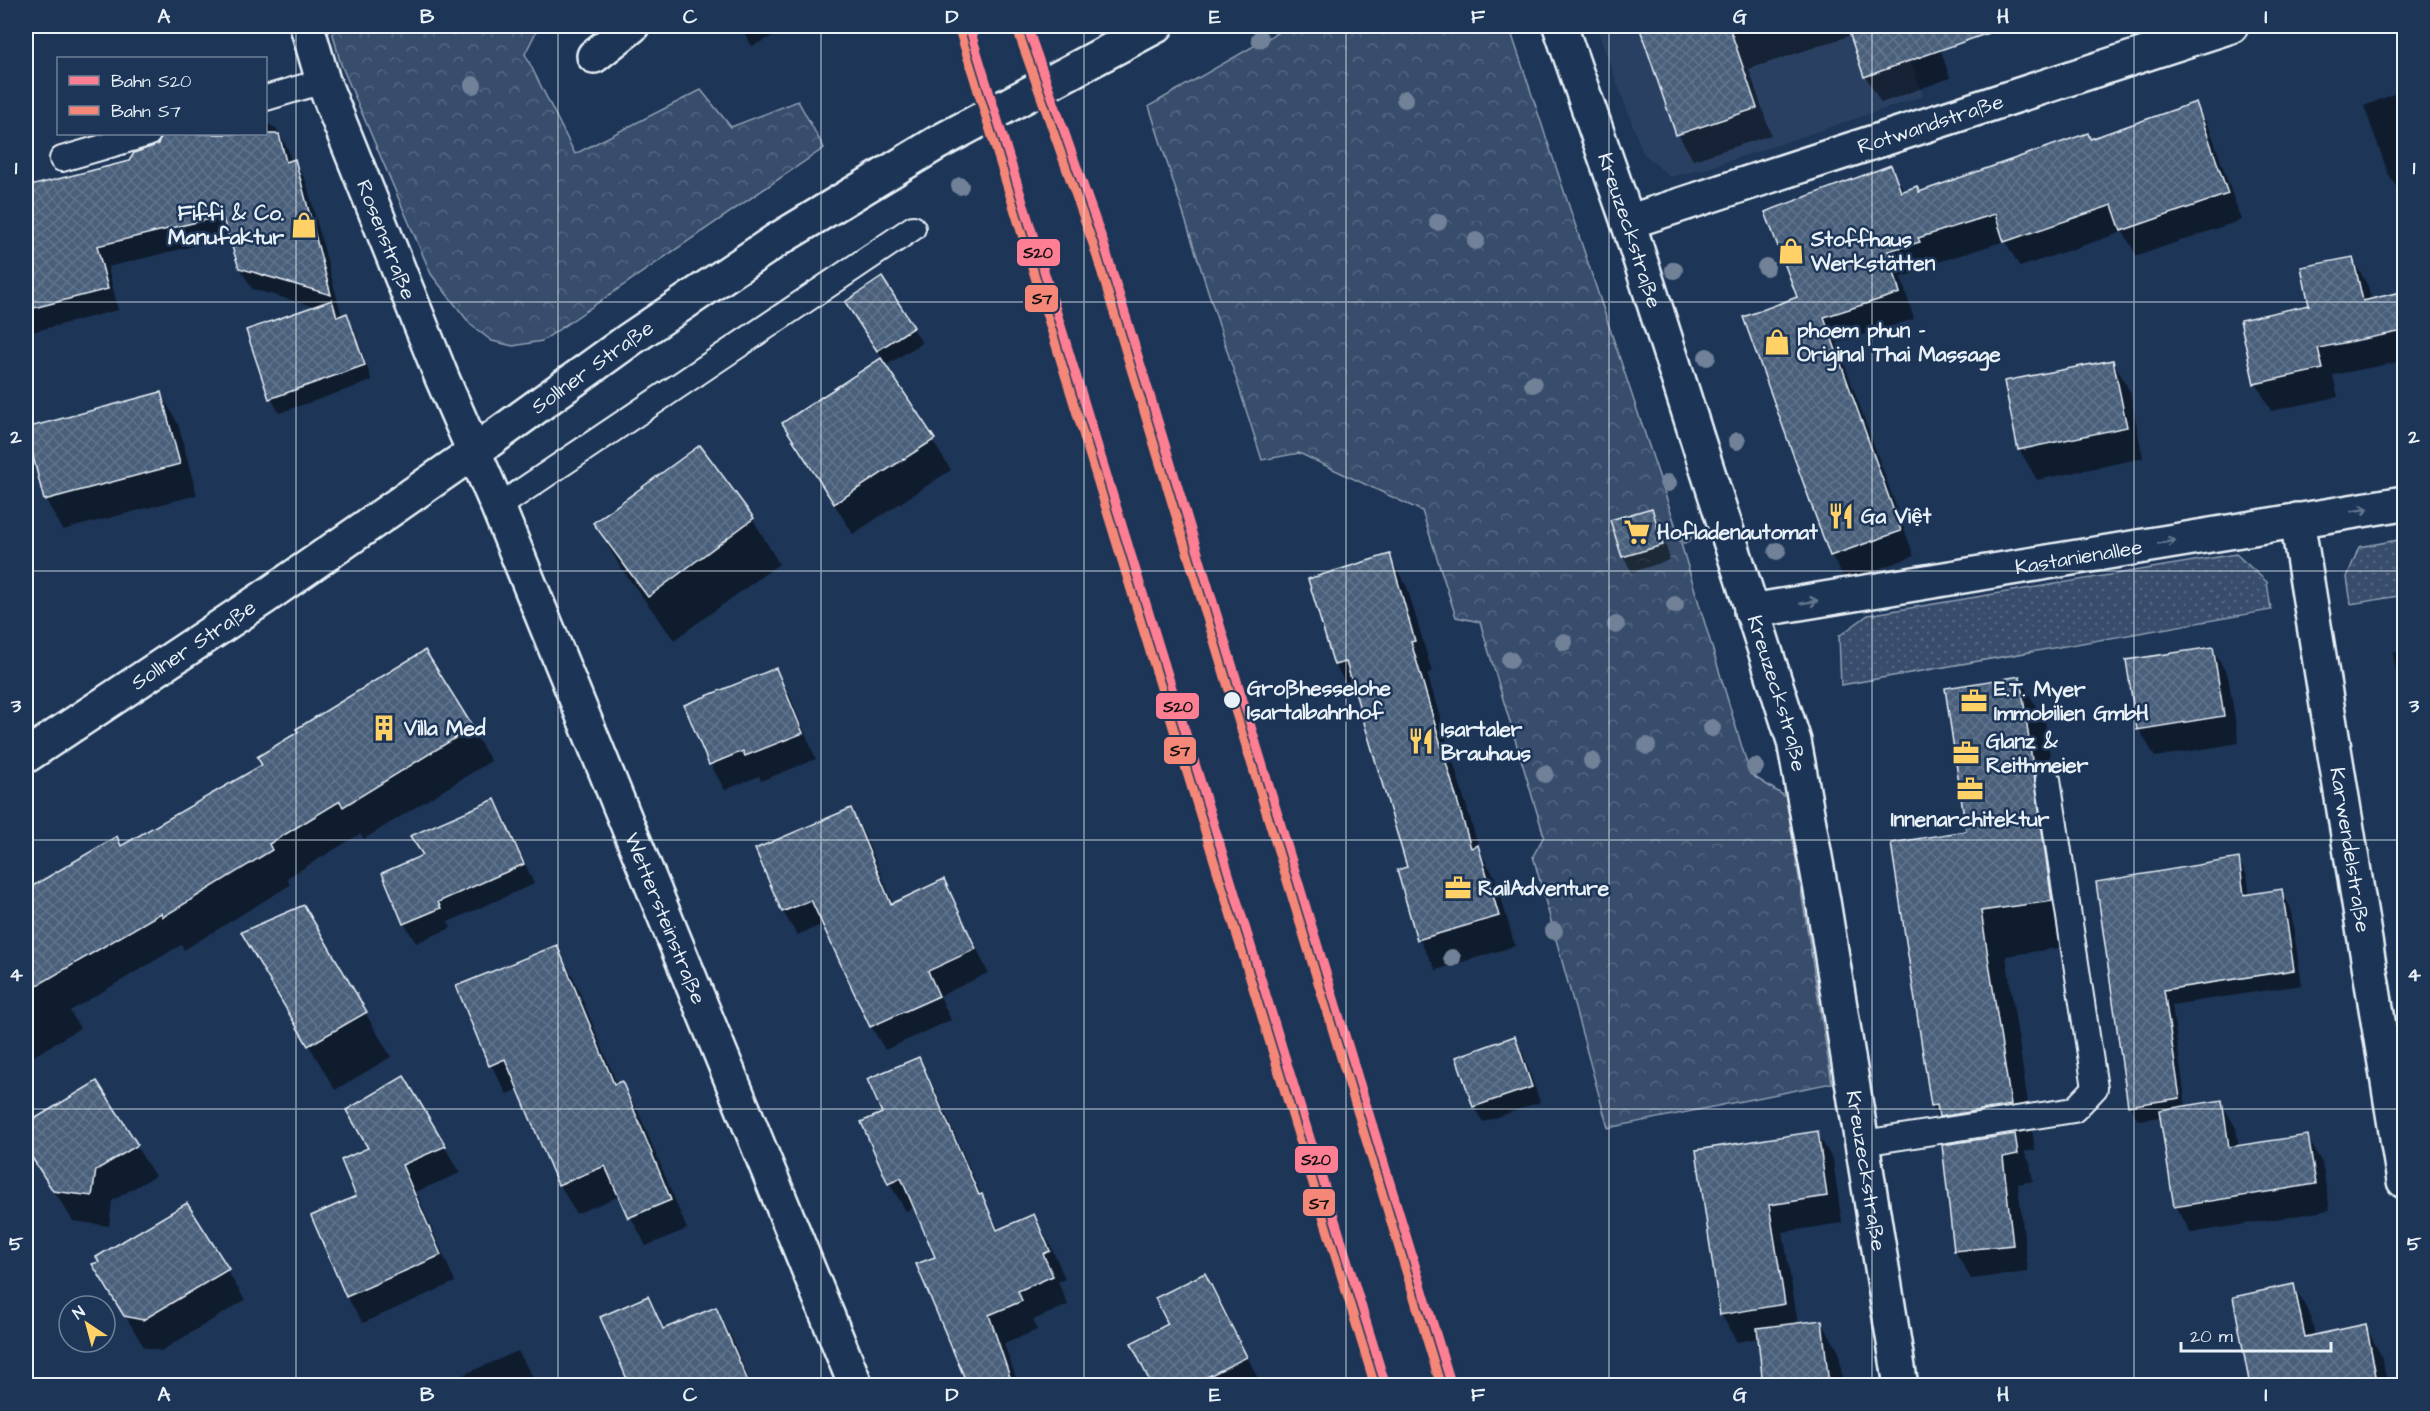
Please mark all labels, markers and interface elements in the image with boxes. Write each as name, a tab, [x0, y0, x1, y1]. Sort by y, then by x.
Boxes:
text: A	[158, 3, 171, 31]
text: B	[420, 3, 435, 31]
text: C	[683, 3, 698, 31]
text: D	[946, 3, 959, 31]
text: E	[1209, 3, 1221, 31]
text: F	[1471, 3, 1486, 31]
text: G	[1733, 3, 1747, 31]
text: H	[1997, 3, 2009, 31]
text: I	[2264, 3, 2268, 31]
legend	[57, 57, 267, 135]
text: Bahn S20	[111, 69, 191, 94]
street label: Rotwandstraße	[1854, 86, 2007, 161]
text: Bahn S7	[111, 99, 181, 124]
street label: Kreuzeckstraße	[1591, 149, 1669, 312]
text: 1	[15, 154, 18, 182]
text: 1	[2413, 154, 2416, 182]
street label: Rosenstraße	[349, 175, 424, 304]
place label: Fiffi & Co. Manufaktur	[168, 199, 284, 252]
shop icon: Fiffi & Co. Manufaktur	[289, 210, 319, 240]
place label: Stoffhaus Werkstätten	[1810, 225, 1936, 278]
shop icon: Stoffhaus Werkstätten	[1776, 236, 1806, 266]
line badge: S20	[1016, 238, 1061, 267]
text: S20	[1022, 242, 1053, 264]
line badge: S7	[1024, 284, 1059, 313]
text: S7	[1031, 288, 1052, 310]
street label: Sollner Straße	[525, 313, 659, 421]
place label: phoem phun - Original Thai Massage	[1797, 316, 2001, 371]
shop icon: phoem phun - Original Thai Massage	[1762, 327, 1792, 357]
text: 2	[9, 423, 22, 451]
text: 2	[2407, 423, 2420, 451]
restaurant icon: Ga Việt	[1826, 501, 1856, 531]
place label: Ga Việt	[1861, 502, 1932, 531]
one-way arrow	[2349, 505, 2369, 516]
supermarket icon: Hofladenautomat	[1622, 517, 1652, 547]
place label: Hofladenautomat	[1657, 518, 1818, 547]
street label: Kastanienallee	[2013, 532, 2144, 582]
one-way arrow	[2157, 536, 2176, 547]
street label: Sollner Straße	[125, 593, 262, 697]
one-way arrow	[1799, 596, 1818, 607]
street label: Kreuzeckstraße	[1740, 611, 1814, 774]
place label: Großhesselohe Isartalbahnhof	[1247, 674, 1392, 727]
place label: E.T. Myer Immobilien GmbH	[1994, 675, 2149, 728]
office icon: E.T. Myer Immobilien GmbH	[1959, 686, 1989, 716]
marker: Großhesselohe Isartalbahnhof	[1222, 690, 1242, 710]
text: 3	[10, 692, 22, 720]
line badge: S20	[1155, 692, 1200, 720]
text: 3	[2408, 692, 2420, 720]
text: S20	[1162, 696, 1193, 718]
building icon: Villa Med	[369, 713, 399, 743]
place label: Villa Med	[403, 714, 486, 743]
place label: Isartaler Brauhaus	[1441, 715, 1532, 768]
restaurant icon: Isartaler Brauhaus	[1406, 726, 1436, 756]
place label: Glanz & Reithmeier	[1986, 727, 2089, 780]
line badge: S7	[1163, 736, 1197, 765]
office icon: Glanz & Reithmeier	[1951, 738, 1981, 768]
text: S7	[1169, 740, 1190, 762]
street label: Karwendelstraße	[2323, 765, 2378, 934]
office icon: Innenarchitektur	[1955, 774, 1985, 804]
place label: Innenarchitektur	[1891, 805, 2050, 834]
street label: Wettersteinstraße	[618, 828, 713, 1008]
office icon: RailAdventure	[1443, 873, 1473, 903]
place label: RailAdventure	[1478, 874, 1610, 903]
text: 4	[9, 961, 23, 989]
text: 4	[2407, 961, 2421, 989]
street label: Kreuzeckstraße	[1839, 1088, 1894, 1253]
line badge: S20	[1294, 1145, 1339, 1174]
text: S20	[1300, 1149, 1331, 1171]
line badge: S7	[1302, 1188, 1336, 1217]
text: S7	[1308, 1193, 1329, 1215]
text: 5	[9, 1230, 24, 1258]
text: 5	[2407, 1230, 2422, 1258]
north arrow	[57, 1294, 117, 1354]
text: N	[68, 1301, 89, 1325]
scale bar	[2181, 1315, 2331, 1353]
text: 20 m	[2190, 1324, 2233, 1349]
text: A	[158, 1381, 171, 1409]
text: B	[420, 1381, 435, 1409]
text: C	[683, 1381, 698, 1409]
text: D	[946, 1381, 959, 1409]
text: E	[1209, 1381, 1221, 1409]
text: F	[1471, 1381, 1486, 1409]
text: G	[1733, 1381, 1747, 1409]
text: H	[1997, 1381, 2009, 1409]
text: I	[2264, 1381, 2268, 1409]

